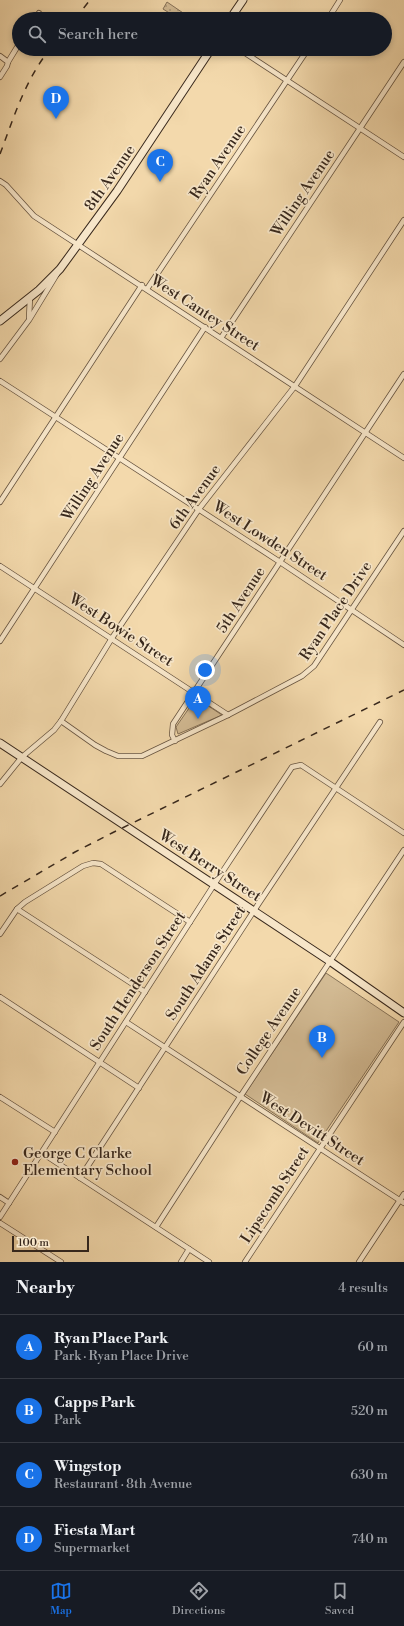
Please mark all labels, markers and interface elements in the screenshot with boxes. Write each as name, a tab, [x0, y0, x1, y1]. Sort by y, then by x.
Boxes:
search box	[12, 12, 392, 56]
icon: search	[26, 23, 48, 45]
text: Search here	[58, 25, 138, 44]
pin: D	[43, 86, 69, 119]
street label: Ryan Avenue	[186, 121, 250, 203]
street label: 8th Avenue	[80, 141, 140, 215]
street label: Willing Avenue	[266, 146, 339, 241]
pin: C	[147, 149, 173, 182]
street label: West Cantey Street	[146, 270, 264, 356]
street label: Willing Avenue	[57, 429, 128, 525]
street label: 6th Avenue	[165, 461, 225, 533]
street label: West Lowden Street	[208, 496, 331, 585]
street label: Ryan Place Drive	[296, 558, 376, 664]
street label: 5th Avenue	[213, 563, 269, 637]
street label: West Bowie Street	[64, 589, 177, 671]
your location	[195, 660, 215, 680]
pin: A	[185, 686, 211, 719]
street label: West Berry Street	[154, 825, 265, 907]
street label: South Adams Street	[162, 902, 251, 1024]
street label: South Henderson Street	[86, 907, 190, 1054]
street label: College Avenue	[232, 983, 306, 1079]
pin: B	[309, 1025, 335, 1058]
street label: West Devitt Street	[255, 1087, 369, 1170]
street label: Lipscomb Street	[237, 1142, 314, 1247]
place label: George C Clarke Elementary School	[23, 1144, 152, 1180]
marker: George C Clarke Elementary School	[10, 1157, 20, 1167]
scale bar	[12, 1234, 89, 1253]
text: 100 m	[18, 1236, 49, 1250]
text: Nearby	[16, 1277, 75, 1299]
text: 4 results	[338, 1280, 388, 1296]
text: Ryan Place Park	[54, 1329, 168, 1348]
text: A	[24, 1339, 34, 1355]
text: 60 m	[357, 1339, 388, 1355]
text: Park · Ryan Place Drive	[54, 1348, 189, 1364]
text: Capps Park	[54, 1393, 135, 1412]
text: B	[24, 1403, 34, 1419]
text: 520 m	[351, 1403, 388, 1419]
text: Park	[54, 1412, 81, 1428]
text: Wingstop	[54, 1457, 122, 1476]
text: C	[24, 1467, 34, 1483]
text: 630 m	[350, 1467, 388, 1483]
text: Restaurant · 8th Avenue	[54, 1476, 192, 1492]
text: Fiesta Mart	[54, 1521, 135, 1540]
text: D	[24, 1531, 34, 1547]
text: 740 m	[352, 1531, 388, 1547]
text: Supermarket	[54, 1540, 130, 1556]
tab: Map	[50, 1580, 72, 1618]
tab: Directions	[172, 1580, 225, 1618]
tab: Saved	[325, 1580, 354, 1618]

